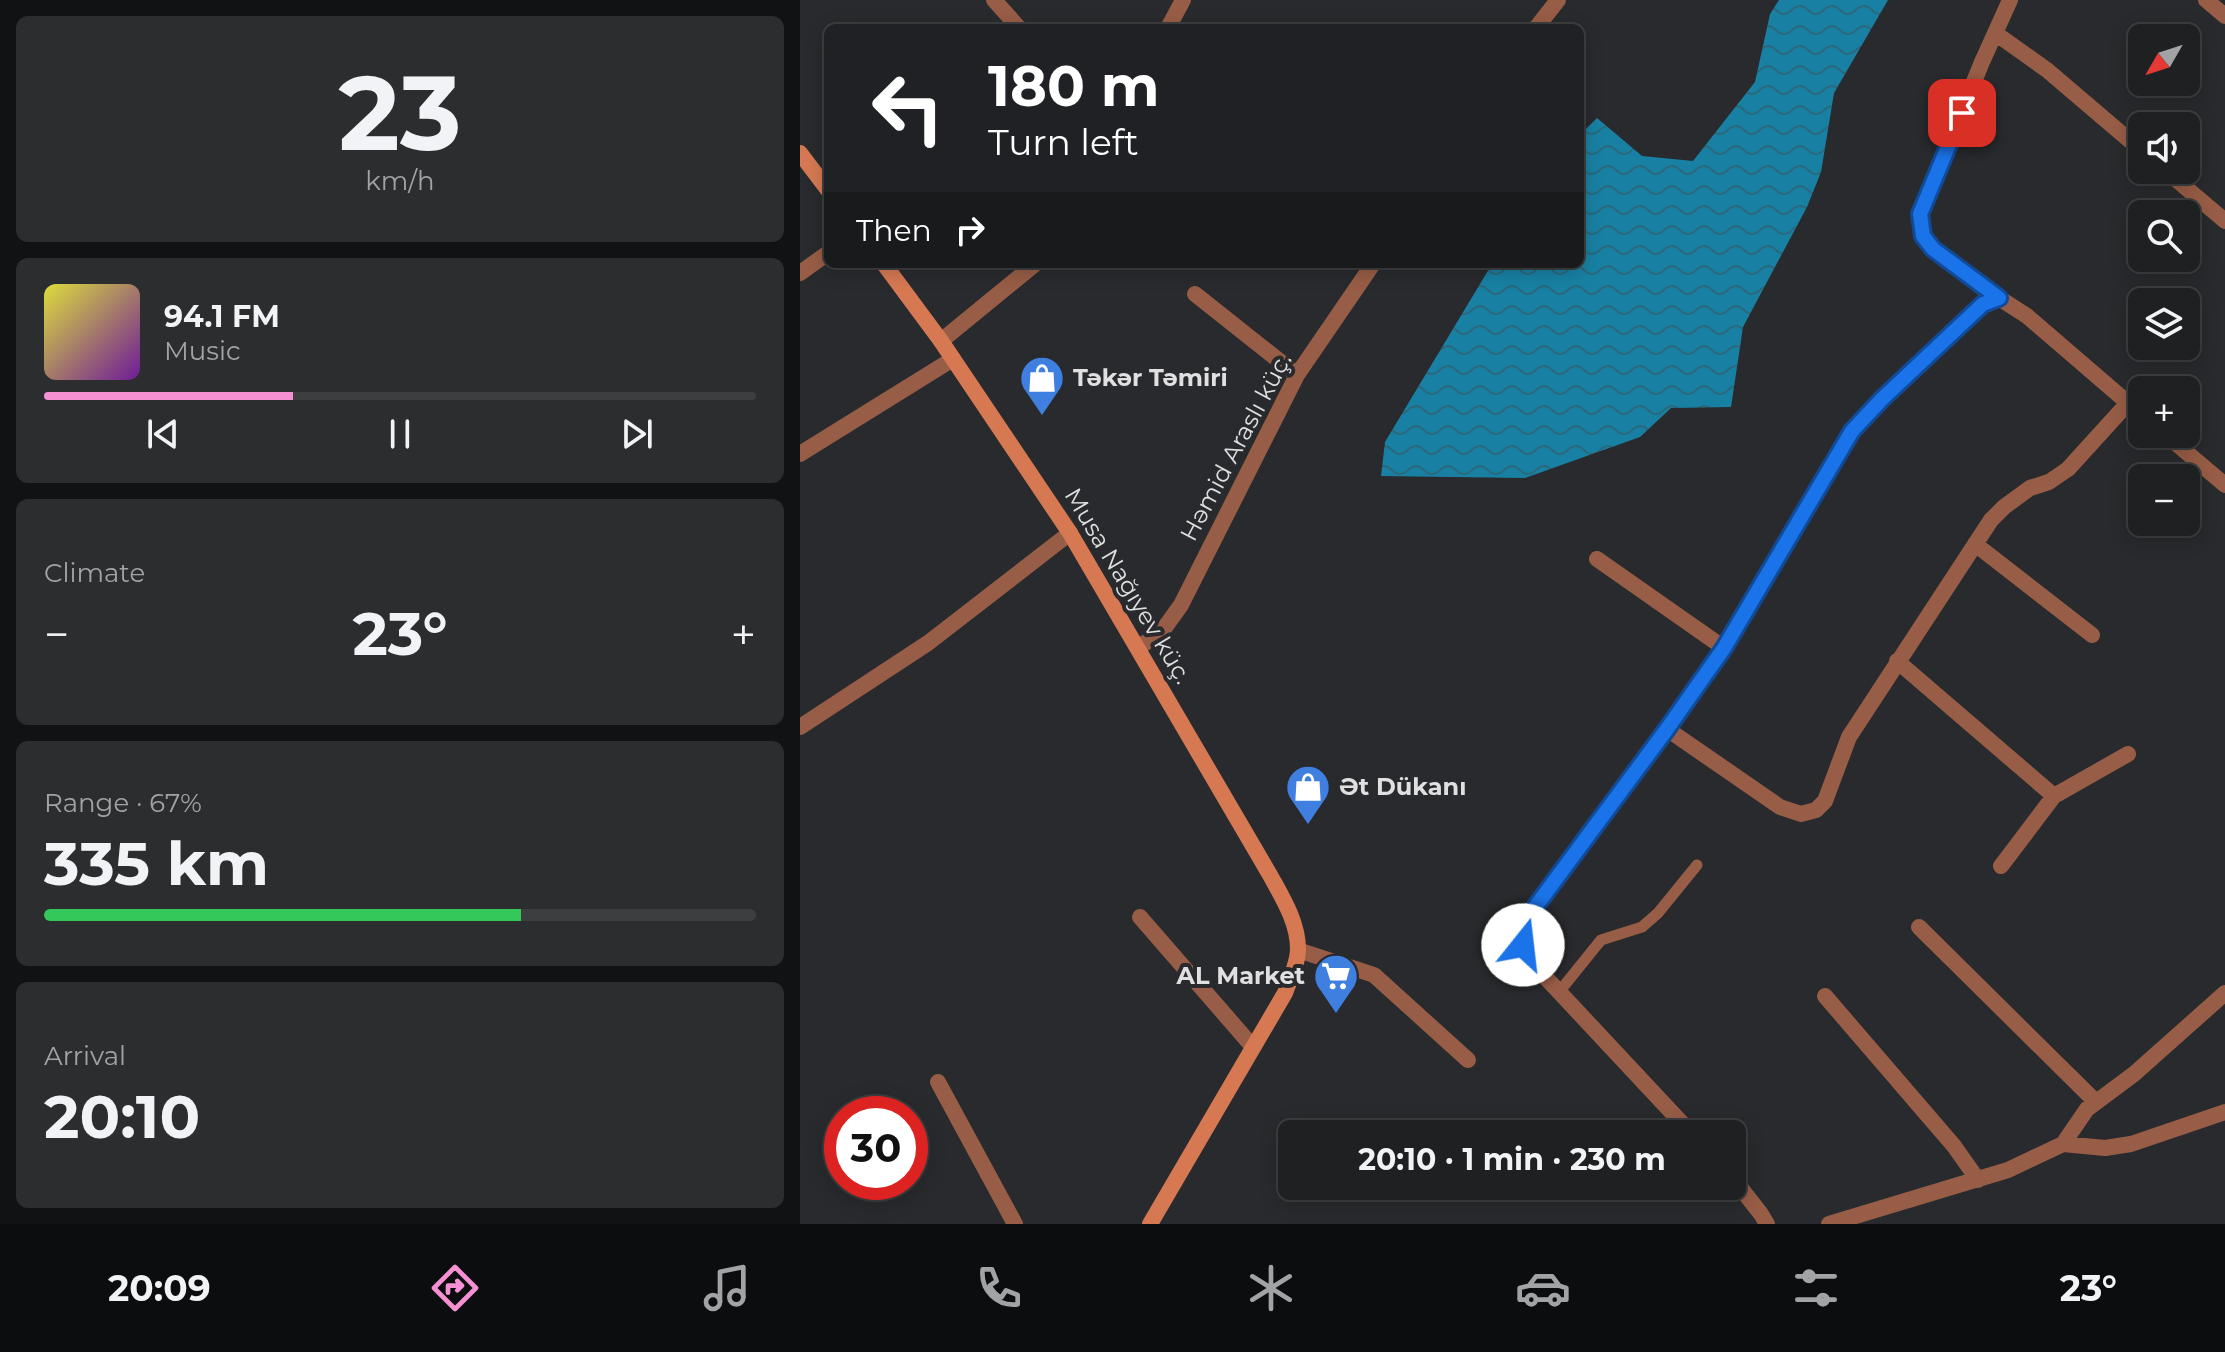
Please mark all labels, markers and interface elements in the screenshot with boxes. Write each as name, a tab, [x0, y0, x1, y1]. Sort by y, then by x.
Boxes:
north arrow	[2128, 24, 2200, 96]
map controls	[2128, 24, 2200, 536]
text: 23	[339, 49, 461, 176]
text: 180 m	[988, 52, 1160, 120]
icon: left	[856, 56, 960, 160]
pin	[1928, 79, 1996, 147]
icon: arrive	[1940, 91, 1984, 135]
button: sound	[2128, 112, 2200, 184]
text: Turn left	[988, 120, 1139, 164]
text: km/h	[365, 165, 435, 197]
button: search	[2128, 200, 2200, 272]
icon: right	[948, 208, 992, 252]
text: Then	[856, 212, 932, 249]
button: layers	[2128, 288, 2200, 360]
text: 94.1 FM	[164, 298, 280, 335]
text: Music	[164, 335, 241, 367]
street label: Həmid Araslı küç.	[1174, 348, 1297, 546]
shop icon: Təkər Təmiri	[1018, 354, 1066, 417]
place label: Təkər Təmiri	[1073, 363, 1228, 392]
button: +	[2128, 376, 2200, 448]
icon: previous	[141, 412, 185, 456]
icon: pause	[378, 412, 422, 456]
icon: next	[615, 412, 659, 456]
button: −	[2128, 464, 2200, 536]
street label: Musa Nağıyev küç.	[1059, 483, 1198, 689]
text: Climate	[44, 557, 145, 589]
text: 23°	[352, 597, 448, 670]
text: −	[44, 607, 69, 661]
text: +	[731, 607, 756, 661]
shop icon: Ət Dükanı	[1284, 763, 1332, 826]
place label: Ət Dükanı	[1339, 772, 1466, 801]
text: Range · 67%	[44, 787, 202, 819]
text: 335 km	[44, 827, 269, 900]
position arrow	[1481, 903, 1565, 987]
supermarket icon: AL Market	[1312, 952, 1360, 1015]
place label: AL Market	[1176, 961, 1306, 990]
text: Arrival	[44, 1040, 126, 1072]
text: 20:10	[44, 1080, 200, 1153]
speed limit sign: 30	[824, 1096, 928, 1200]
text: 20:10 · 1 min · 230 m	[1358, 1141, 1666, 1178]
icon: directions	[427, 1260, 483, 1316]
icon: music	[699, 1260, 755, 1316]
icon: phone	[971, 1260, 1027, 1316]
icon: climate	[1243, 1260, 1299, 1316]
icon: car	[1515, 1260, 1571, 1316]
icon: filters	[1788, 1260, 1844, 1316]
text: 20:09	[108, 1266, 211, 1310]
text: 23°	[2060, 1266, 2117, 1310]

